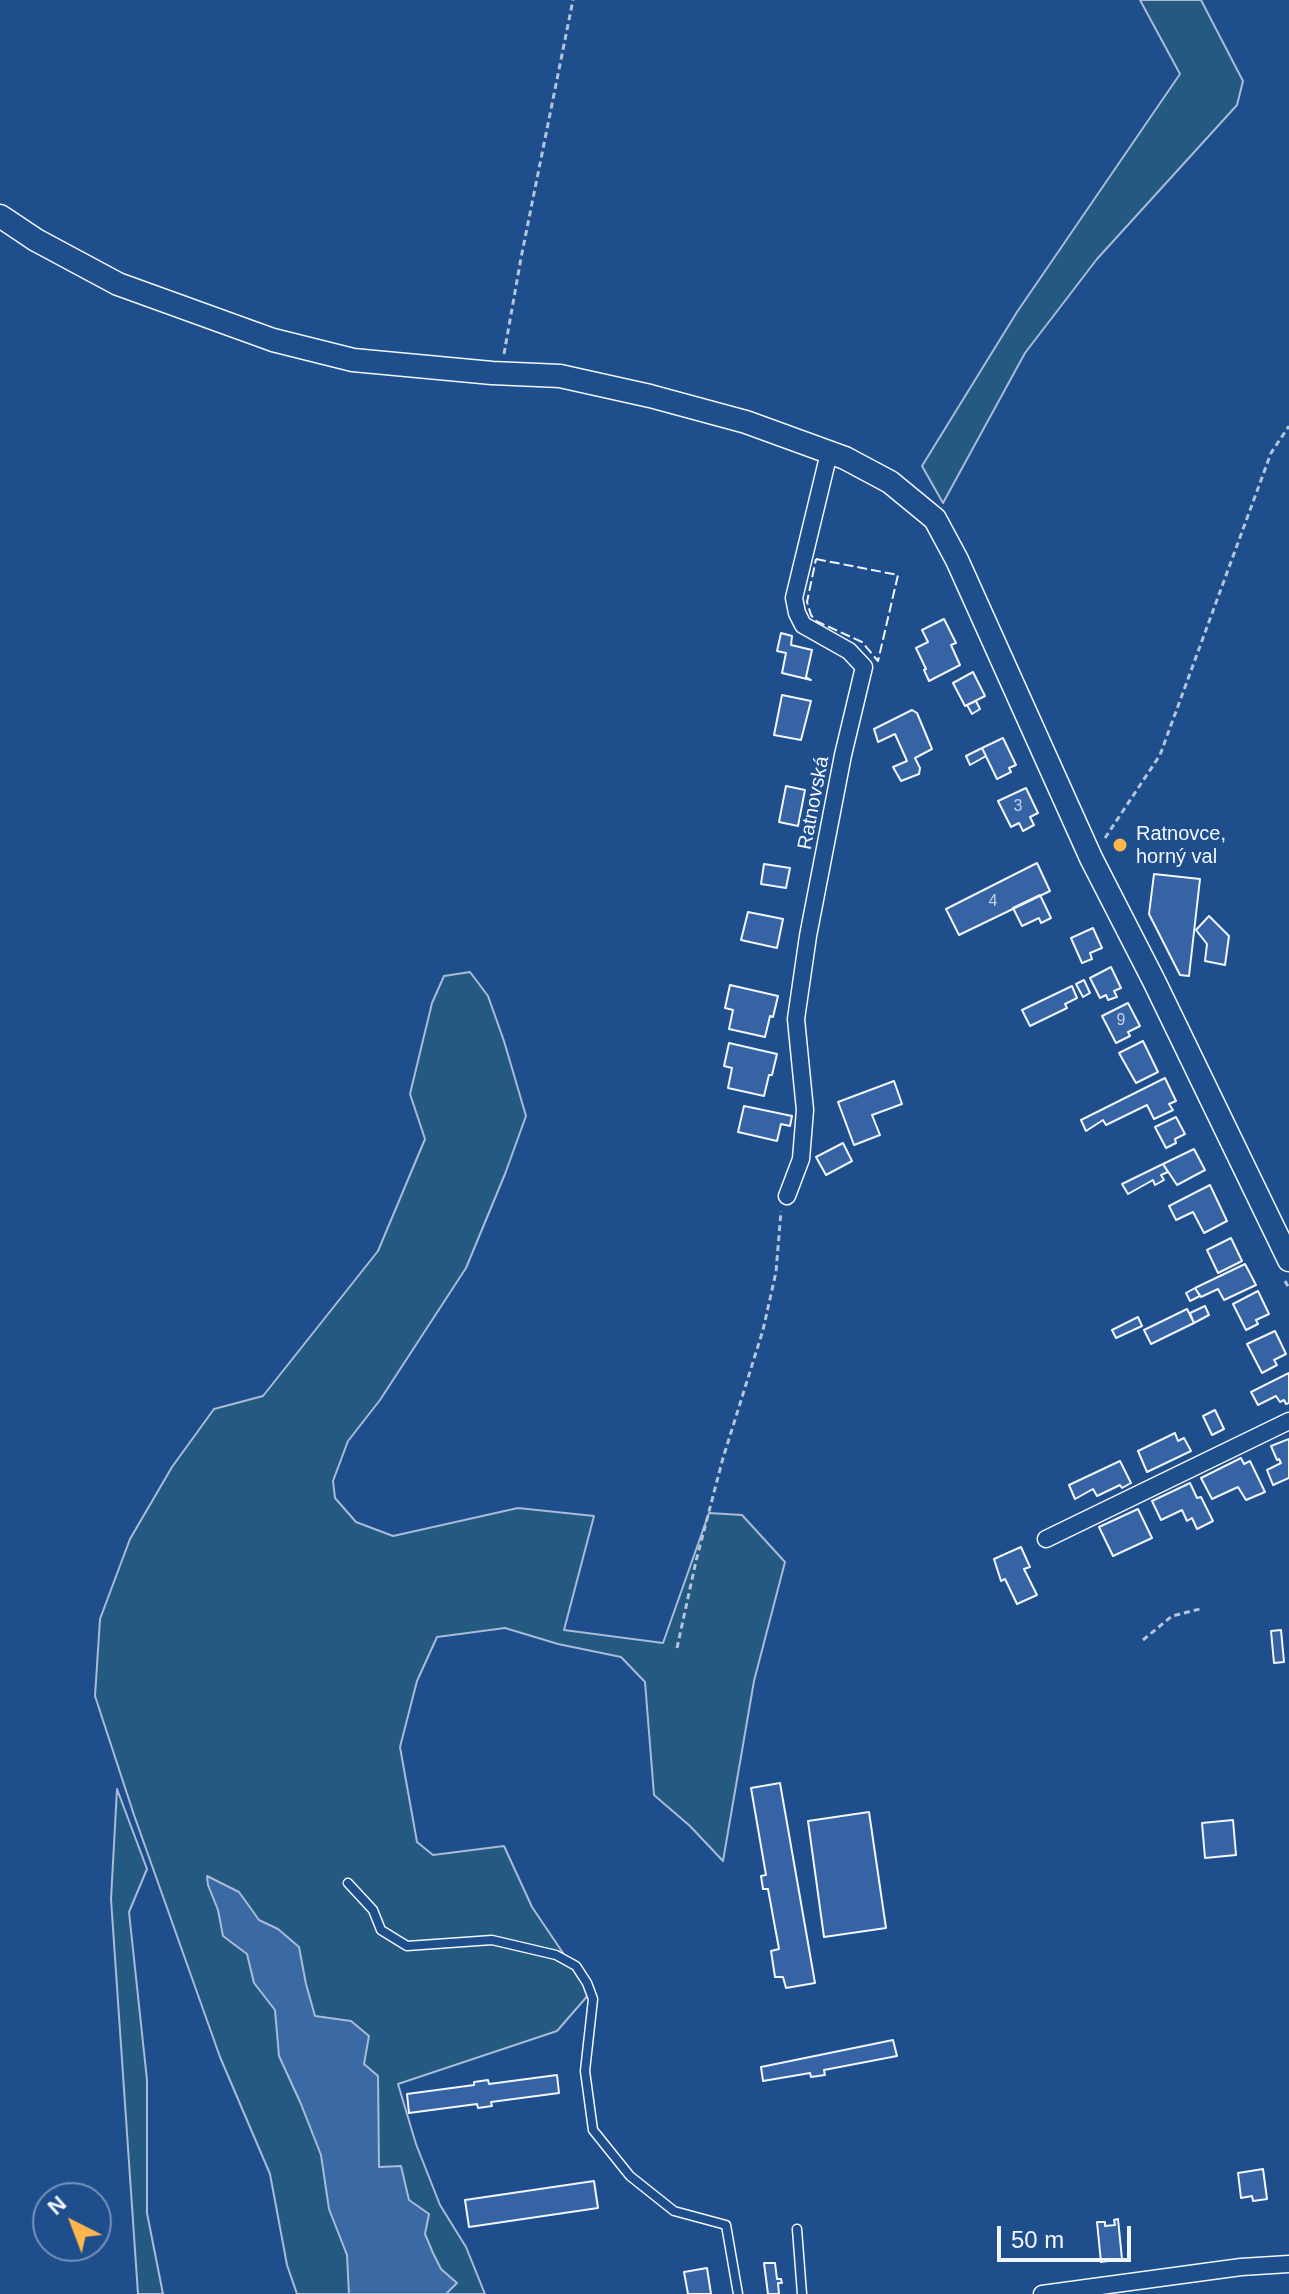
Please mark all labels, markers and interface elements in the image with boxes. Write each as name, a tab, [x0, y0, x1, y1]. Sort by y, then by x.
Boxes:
street label: Ratnovská	[793, 754, 835, 852]
house number: 3	[1014, 797, 1022, 817]
place label: Ratnovce, horný val	[1136, 822, 1226, 869]
marker: Ratnovce, horný val	[1111, 836, 1129, 854]
house number: 4	[989, 892, 997, 912]
house number: 9	[1117, 1011, 1125, 1031]
north arrow	[32, 2182, 112, 2262]
text: N	[43, 2191, 71, 2220]
scale bar	[1001, 2210, 1135, 2260]
text: 50 m	[1011, 2226, 1064, 2253]

